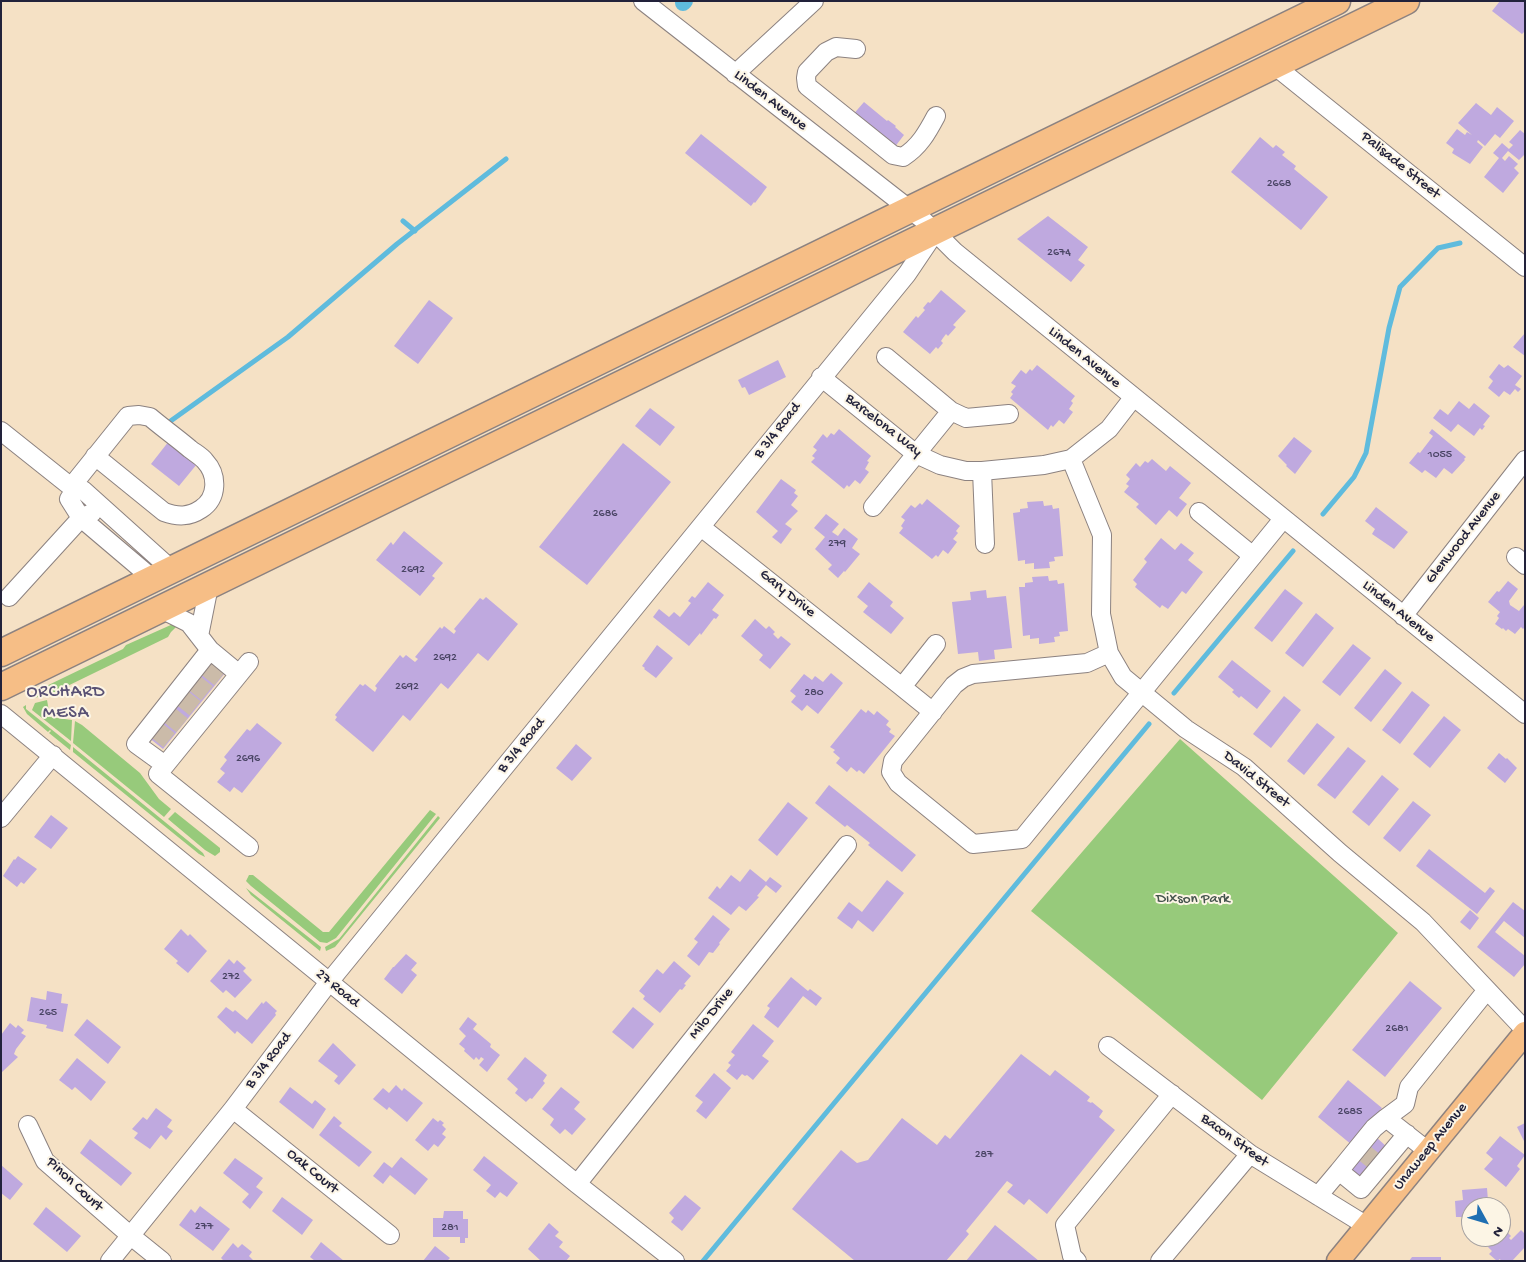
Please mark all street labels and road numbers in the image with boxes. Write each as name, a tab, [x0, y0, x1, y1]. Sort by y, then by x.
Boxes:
street label: Linden Avenue	[730, 67, 810, 135]
street label: Palisade Street	[1357, 128, 1443, 204]
street label: Linden Avenue	[1044, 323, 1124, 393]
street label: Barcelona Way	[841, 390, 925, 462]
street label: B 3/4 Road	[751, 399, 805, 463]
street label: Glenwood Avenue	[1422, 488, 1506, 588]
street label: Gary Drive	[755, 566, 819, 622]
street label: Linden Avenue	[1358, 577, 1438, 647]
street label: B 3/4 Road	[494, 715, 550, 777]
street label: David Street	[1219, 748, 1293, 812]
street label: 27 Road	[311, 966, 363, 1012]
street label: Milo Drive	[686, 985, 738, 1043]
street label: B 3/4 Road	[242, 1029, 296, 1093]
street label: Unaweep Avenue	[1390, 1100, 1472, 1194]
street label: Bacon Street	[1197, 1110, 1271, 1172]
street label: Oak Court	[282, 1146, 342, 1198]
street label: Pinon Court	[42, 1154, 106, 1216]

